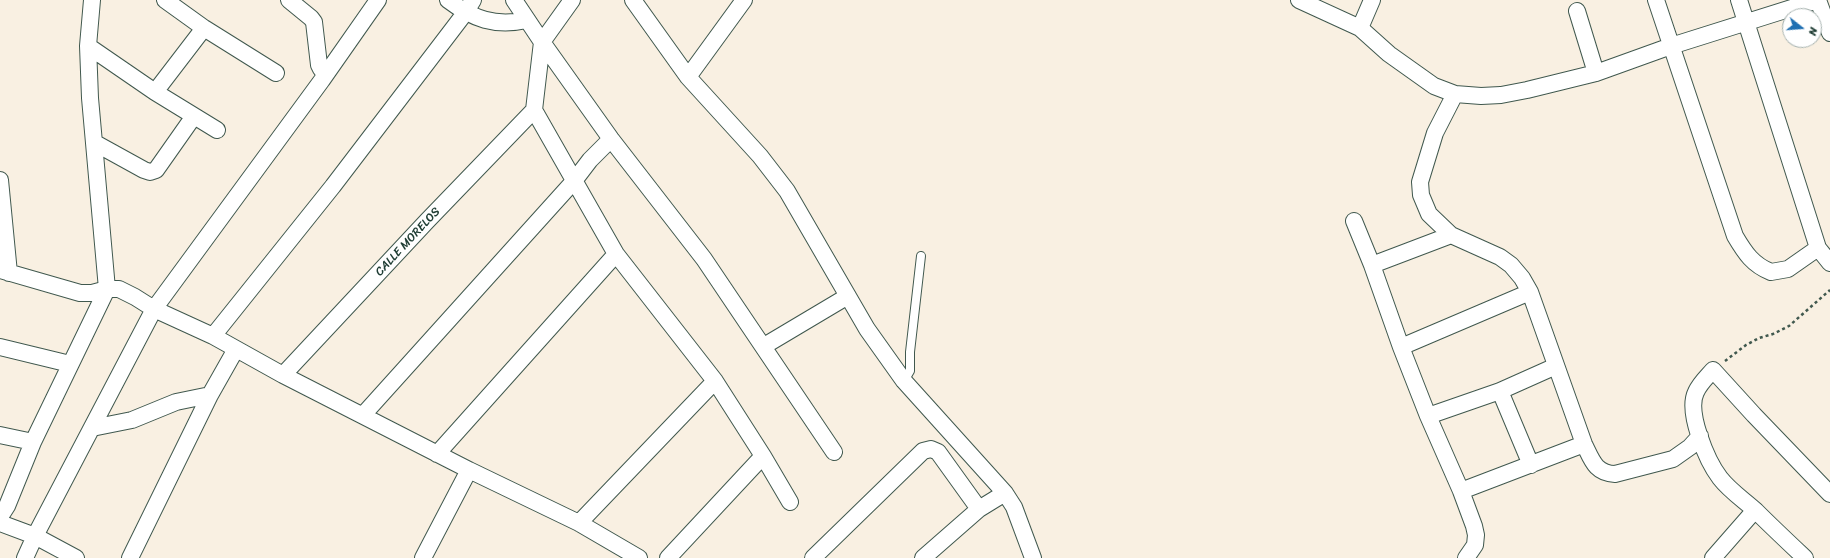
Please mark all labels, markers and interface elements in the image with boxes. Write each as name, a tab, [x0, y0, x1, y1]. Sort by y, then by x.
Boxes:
north arrow	[1782, 8, 1822, 48]
text: N	[1803, 25, 1823, 38]
street label: CALLE MORELOS	[373, 205, 443, 279]

